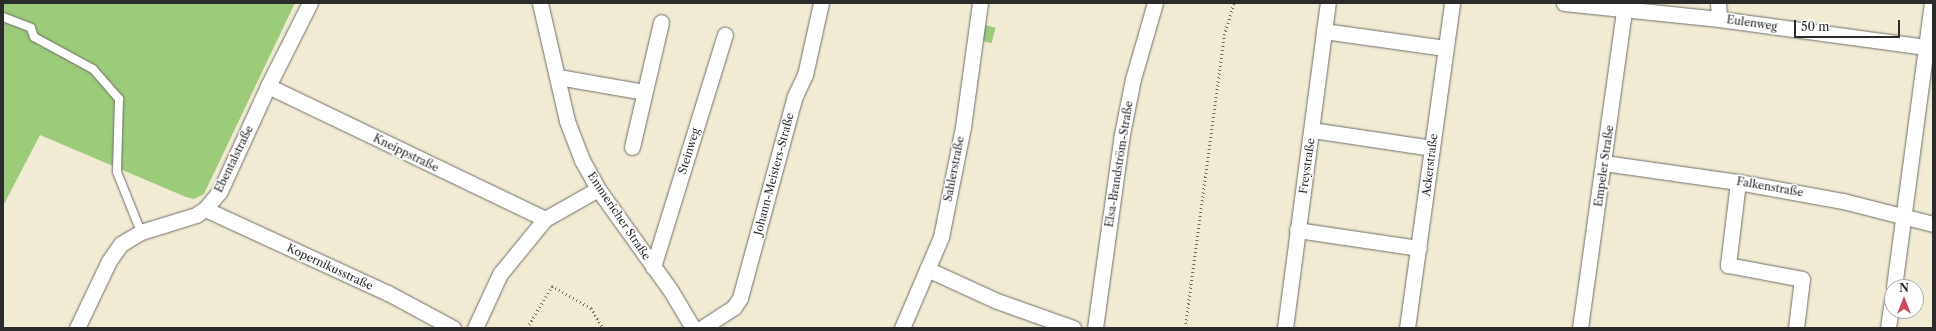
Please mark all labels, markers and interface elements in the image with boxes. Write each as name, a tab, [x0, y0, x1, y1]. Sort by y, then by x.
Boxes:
scale bar	[1796, 12, 1902, 38]
street label: Eulenweg	[1726, 13, 1778, 33]
text: 50 m	[1801, 19, 1830, 34]
street label: Elsa-Brandström-Straße	[1102, 100, 1136, 228]
street label: Johann-Meisters-Straße	[751, 111, 797, 237]
street label: Ebentalstraße	[212, 123, 256, 195]
street label: Empeler Straße	[1592, 124, 1616, 208]
street label: Steinweg	[676, 126, 702, 176]
street label: Kneippstraße	[371, 131, 441, 175]
street label: Ackerstraße	[1420, 133, 1440, 197]
street label: Sahlerstraße	[941, 135, 967, 203]
street label: Freystraße	[1297, 137, 1317, 195]
street label: Emmericher Straße	[585, 170, 653, 262]
street label: Falkenstraße	[1736, 175, 1804, 199]
street label: Kopernikusstraße	[285, 241, 375, 293]
north arrow	[1884, 279, 1924, 319]
text: N	[1899, 281, 1909, 295]

